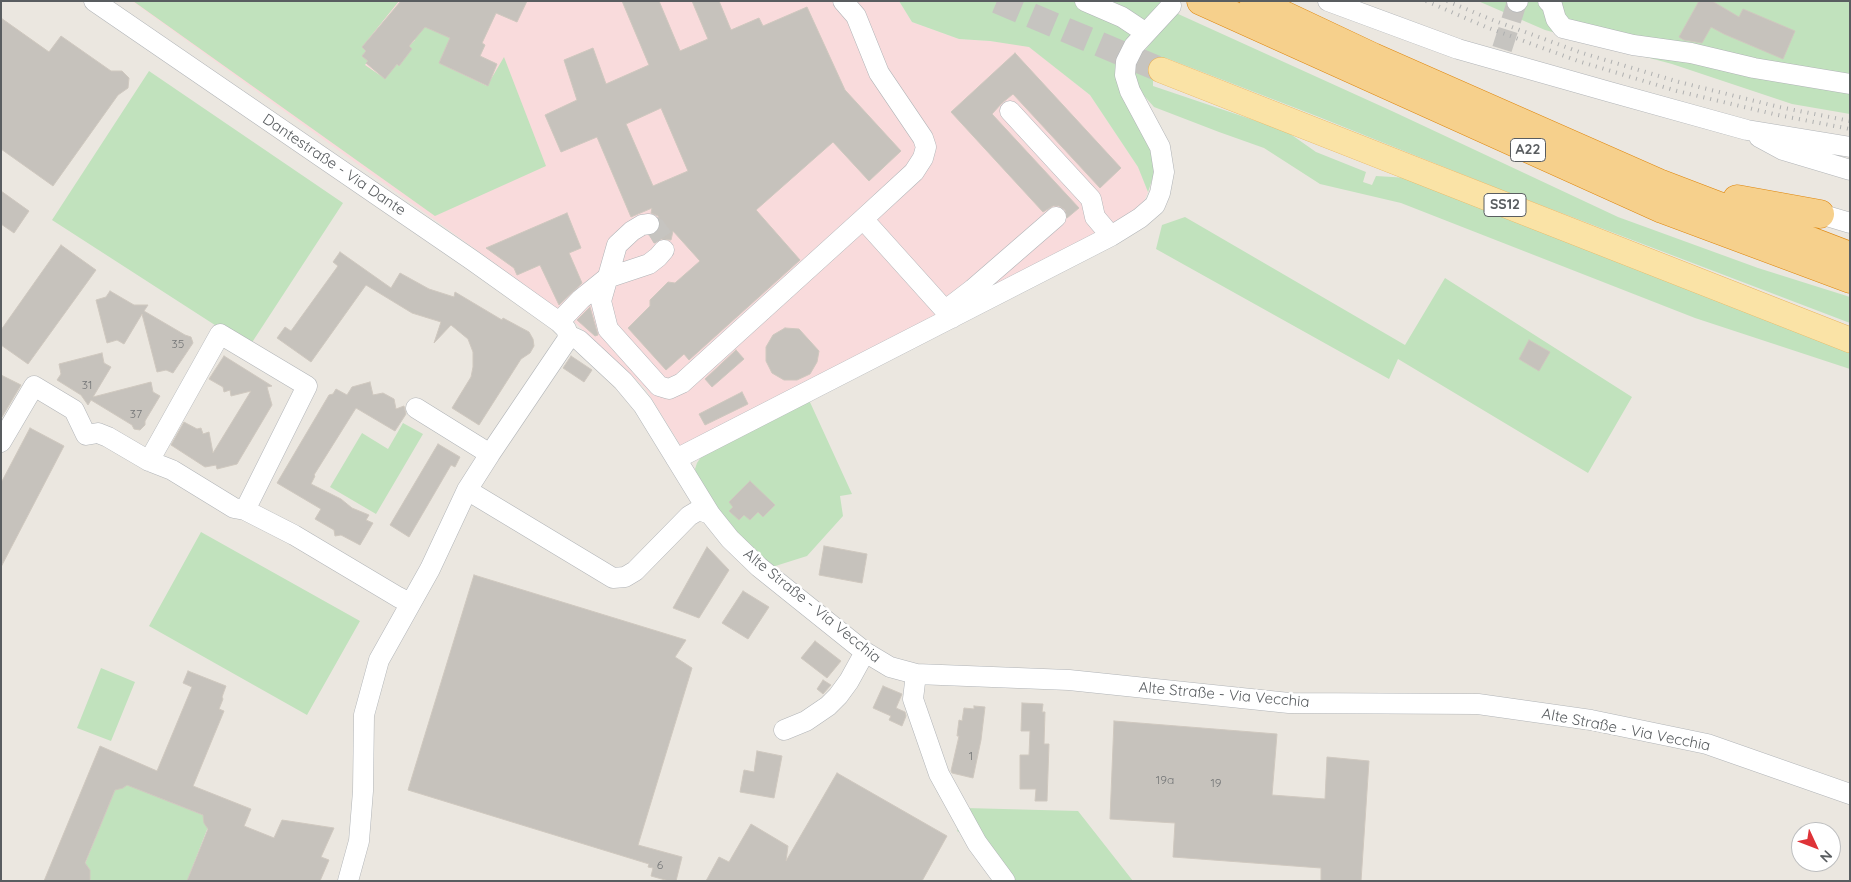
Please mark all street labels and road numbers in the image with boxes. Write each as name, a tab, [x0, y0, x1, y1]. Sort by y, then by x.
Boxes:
street label: Dantestraße - Via Dante	[259, 110, 409, 220]
road number: A22	[1510, 138, 1546, 162]
road number: SS12	[1484, 194, 1526, 216]
street label: Alte Straße - Via Vecchia	[740, 545, 884, 667]
street label: Alte Straße - Via Vecchia	[1138, 679, 1310, 711]
street label: Alte Straße - Via Vecchia	[1540, 705, 1712, 755]

